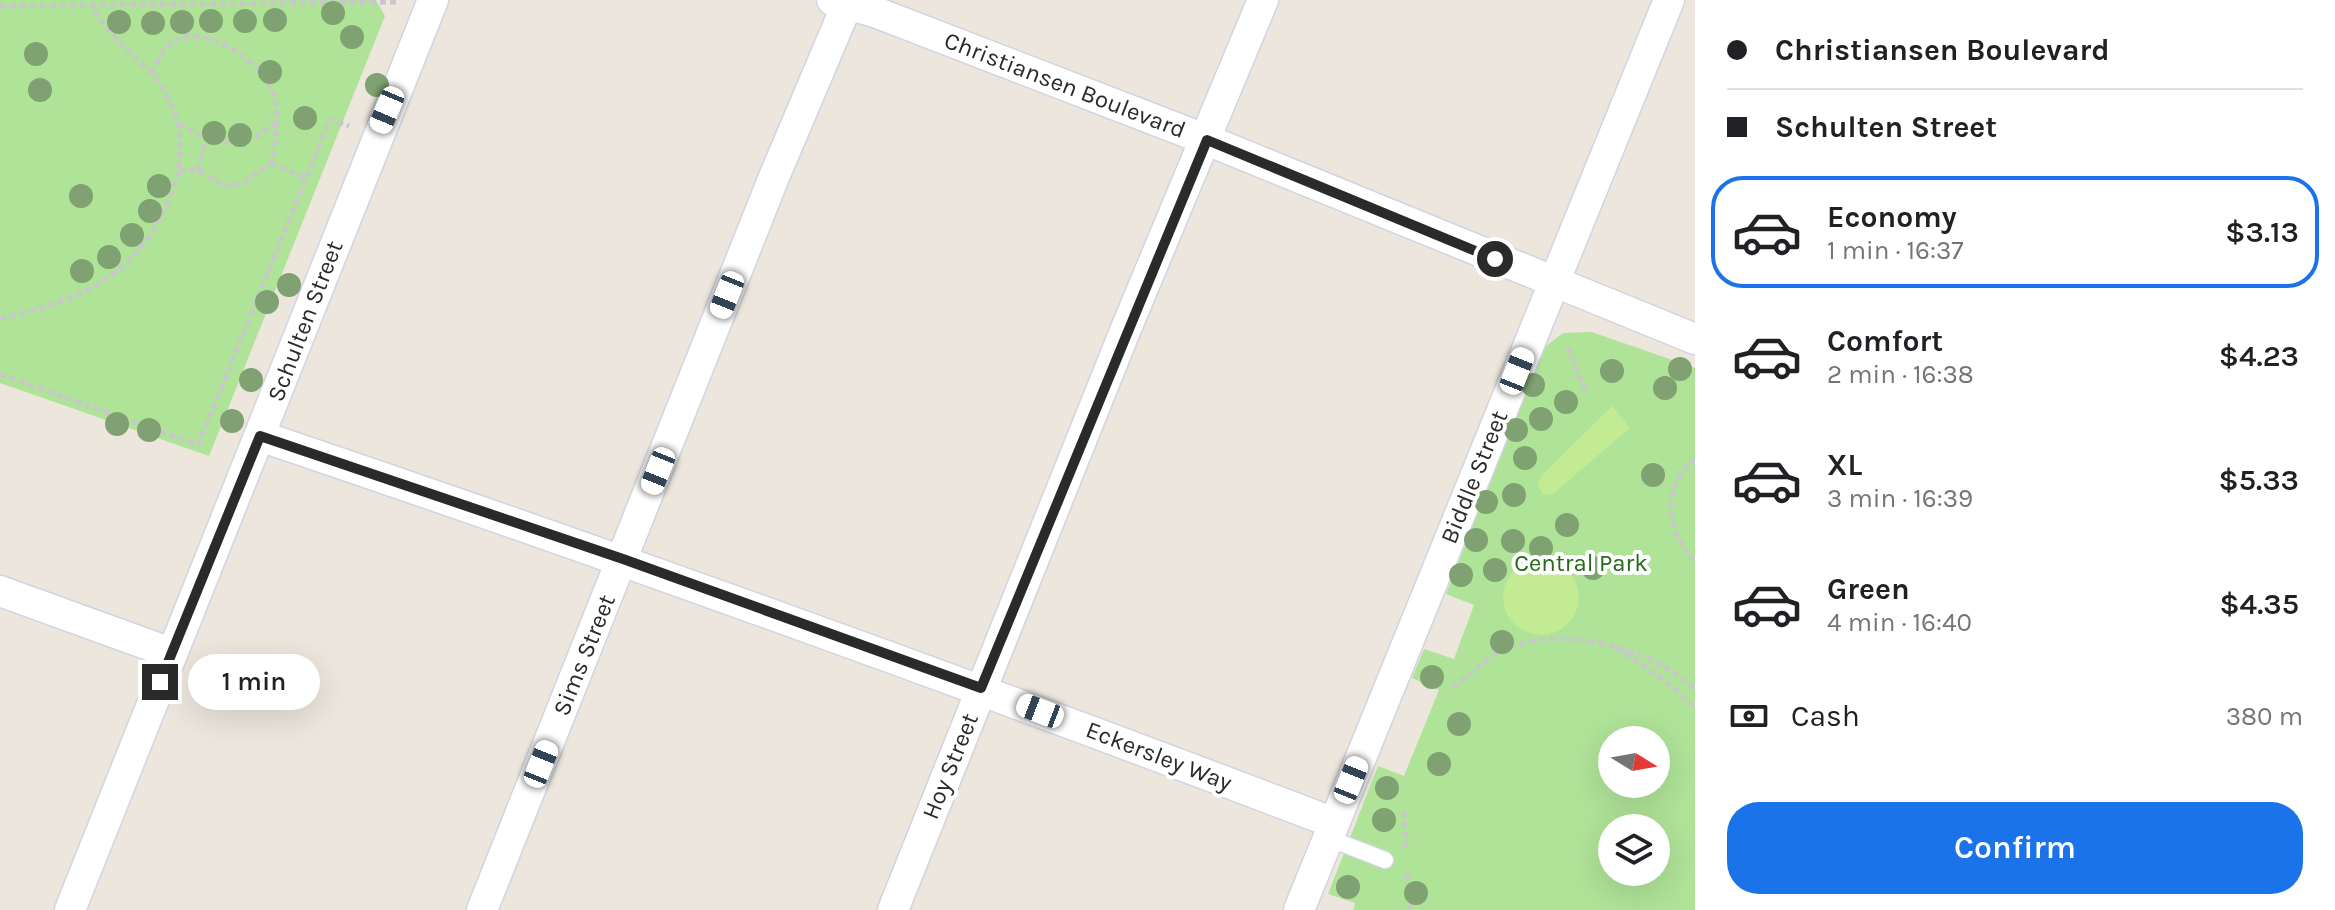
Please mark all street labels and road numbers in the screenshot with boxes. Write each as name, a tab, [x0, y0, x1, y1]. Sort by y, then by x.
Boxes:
street label: Christiansen Boulevard	[940, 26, 1190, 144]
street label: Schulten Street	[261, 237, 349, 405]
street label: Biddle Street	[1435, 406, 1513, 548]
street label: Sims Street	[547, 590, 621, 720]
street label: Hoy Street	[916, 709, 984, 823]
street label: Eckersley Way	[1082, 715, 1236, 797]

